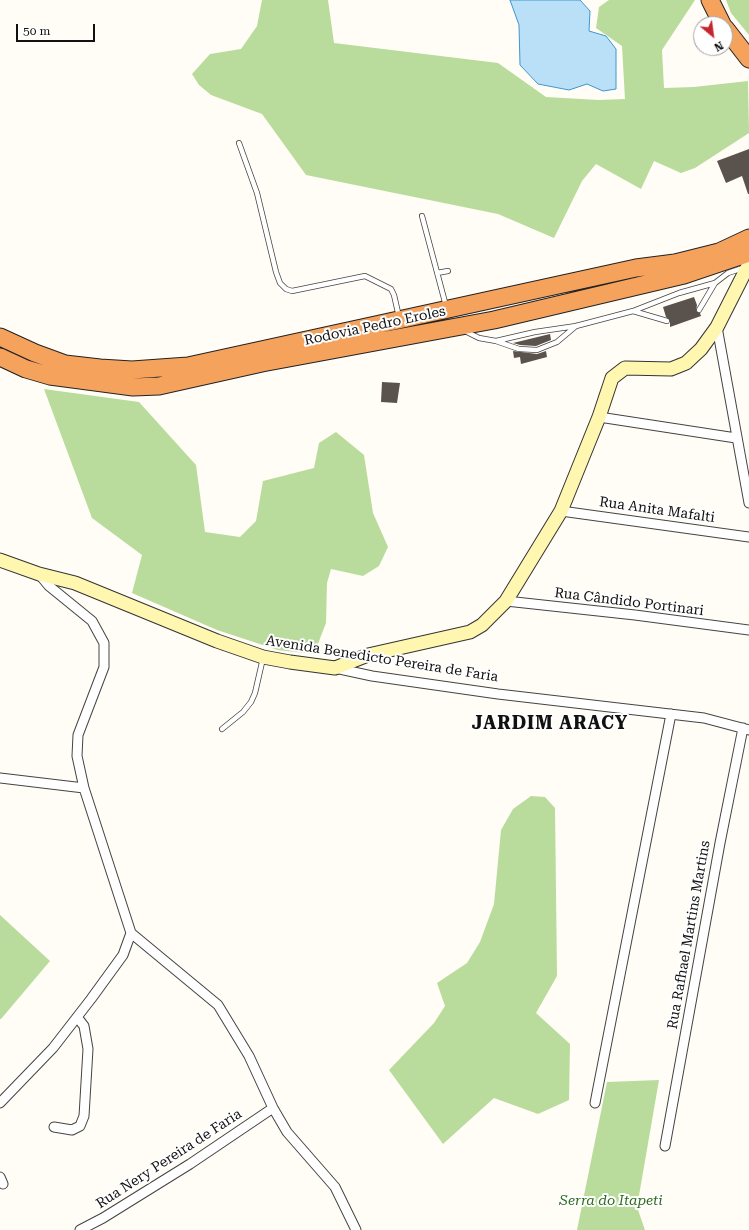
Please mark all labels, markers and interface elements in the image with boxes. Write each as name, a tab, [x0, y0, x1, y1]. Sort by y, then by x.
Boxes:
scale bar	[18, 16, 97, 42]
north arrow	[693, 16, 733, 56]
text: 50 m	[23, 24, 50, 38]
text: N	[712, 38, 725, 54]
street label: Rodovia Pedro Eroles	[303, 303, 447, 349]
street label: Rua Anita Mafalti	[598, 494, 716, 526]
street label: Rua Cândido Portinari	[553, 585, 705, 619]
street label: Avenida Benedicto Pereira de Faria	[265, 632, 499, 686]
district label: JARDIM ARACY	[472, 713, 628, 735]
street label: Rua Rafhael Martins Martins	[664, 839, 714, 1031]
street label: Rua Nery Pereira de Faria	[93, 1106, 245, 1212]
park label: Serra do Itapeti	[559, 1193, 663, 1209]

